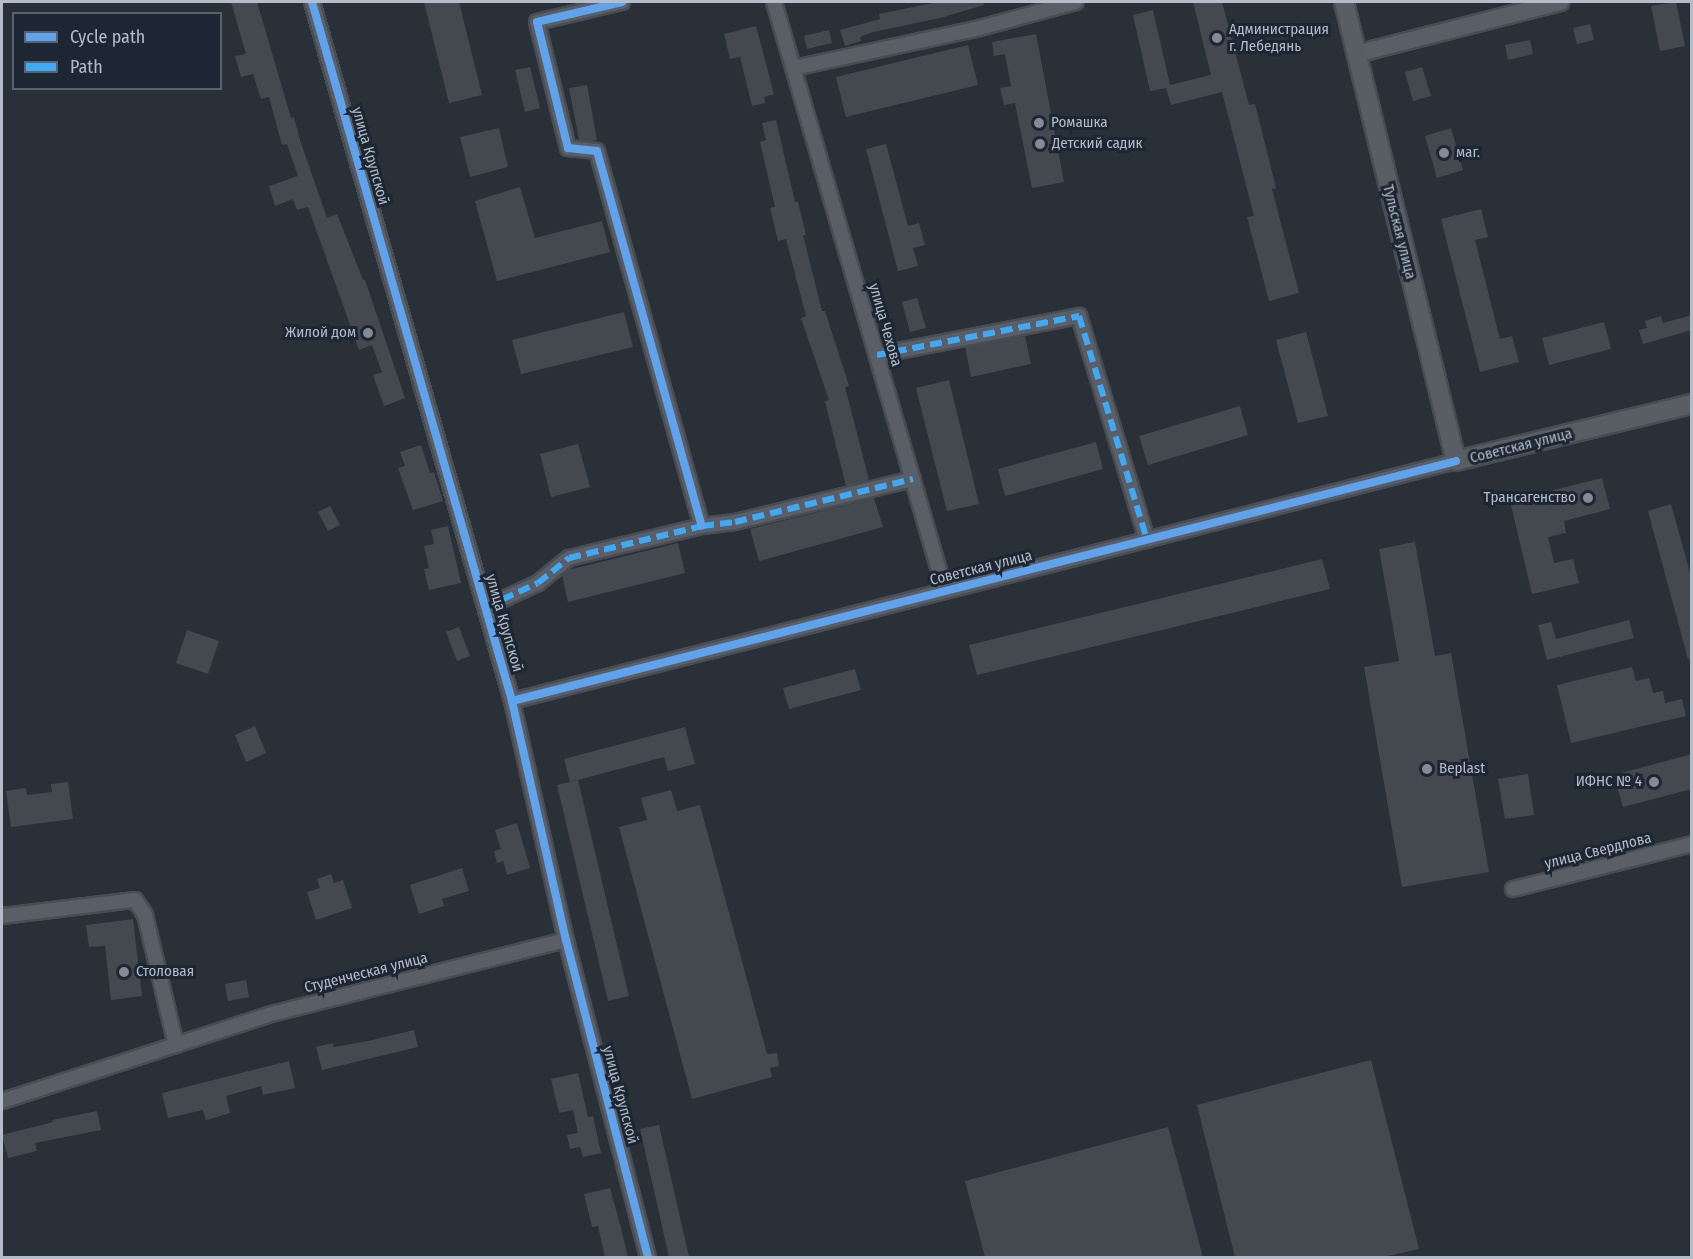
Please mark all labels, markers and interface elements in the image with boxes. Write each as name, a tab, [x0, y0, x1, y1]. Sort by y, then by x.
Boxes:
legend	[12, 12, 222, 90]
place label: Администрация г. Лебедянь	[1229, 20, 1329, 55]
text: Cycle path	[70, 26, 145, 48]
marker: Администрация г. Лебедянь	[1210, 31, 1224, 45]
text: Path	[70, 56, 103, 78]
street label: улица Крупской	[347, 105, 393, 207]
place label: Ромашка	[1051, 114, 1108, 132]
marker: Ромашка	[1032, 116, 1046, 130]
place label: Детский садик	[1052, 135, 1142, 153]
marker: Детский садик	[1033, 137, 1047, 151]
place label: маг.	[1456, 144, 1480, 162]
marker: маг.	[1437, 146, 1451, 160]
street label: Тульская улица	[1379, 183, 1419, 281]
street label: улица Чехова	[865, 281, 905, 369]
place label: Жилой дом	[285, 324, 356, 342]
marker: Жилой дом	[361, 326, 375, 340]
street label: Советская улица	[1468, 425, 1574, 467]
place label: Трансагенство	[1484, 489, 1576, 507]
marker: Трансагенство	[1581, 491, 1595, 505]
street label: Советская улица	[928, 547, 1034, 589]
street label: улица Крупской	[481, 572, 527, 674]
place label: Beplast	[1439, 760, 1485, 778]
marker: Beplast	[1420, 762, 1434, 776]
place label: ИФНС № 4	[1576, 773, 1642, 791]
marker: ИФНС № 4	[1647, 775, 1661, 789]
street label: улица Свердлова	[1543, 829, 1653, 873]
street label: Студенческая улица	[303, 949, 429, 997]
place label: Столовая	[136, 963, 194, 981]
marker: Столовая	[117, 965, 131, 979]
street label: улица Крупской	[598, 1044, 642, 1146]

